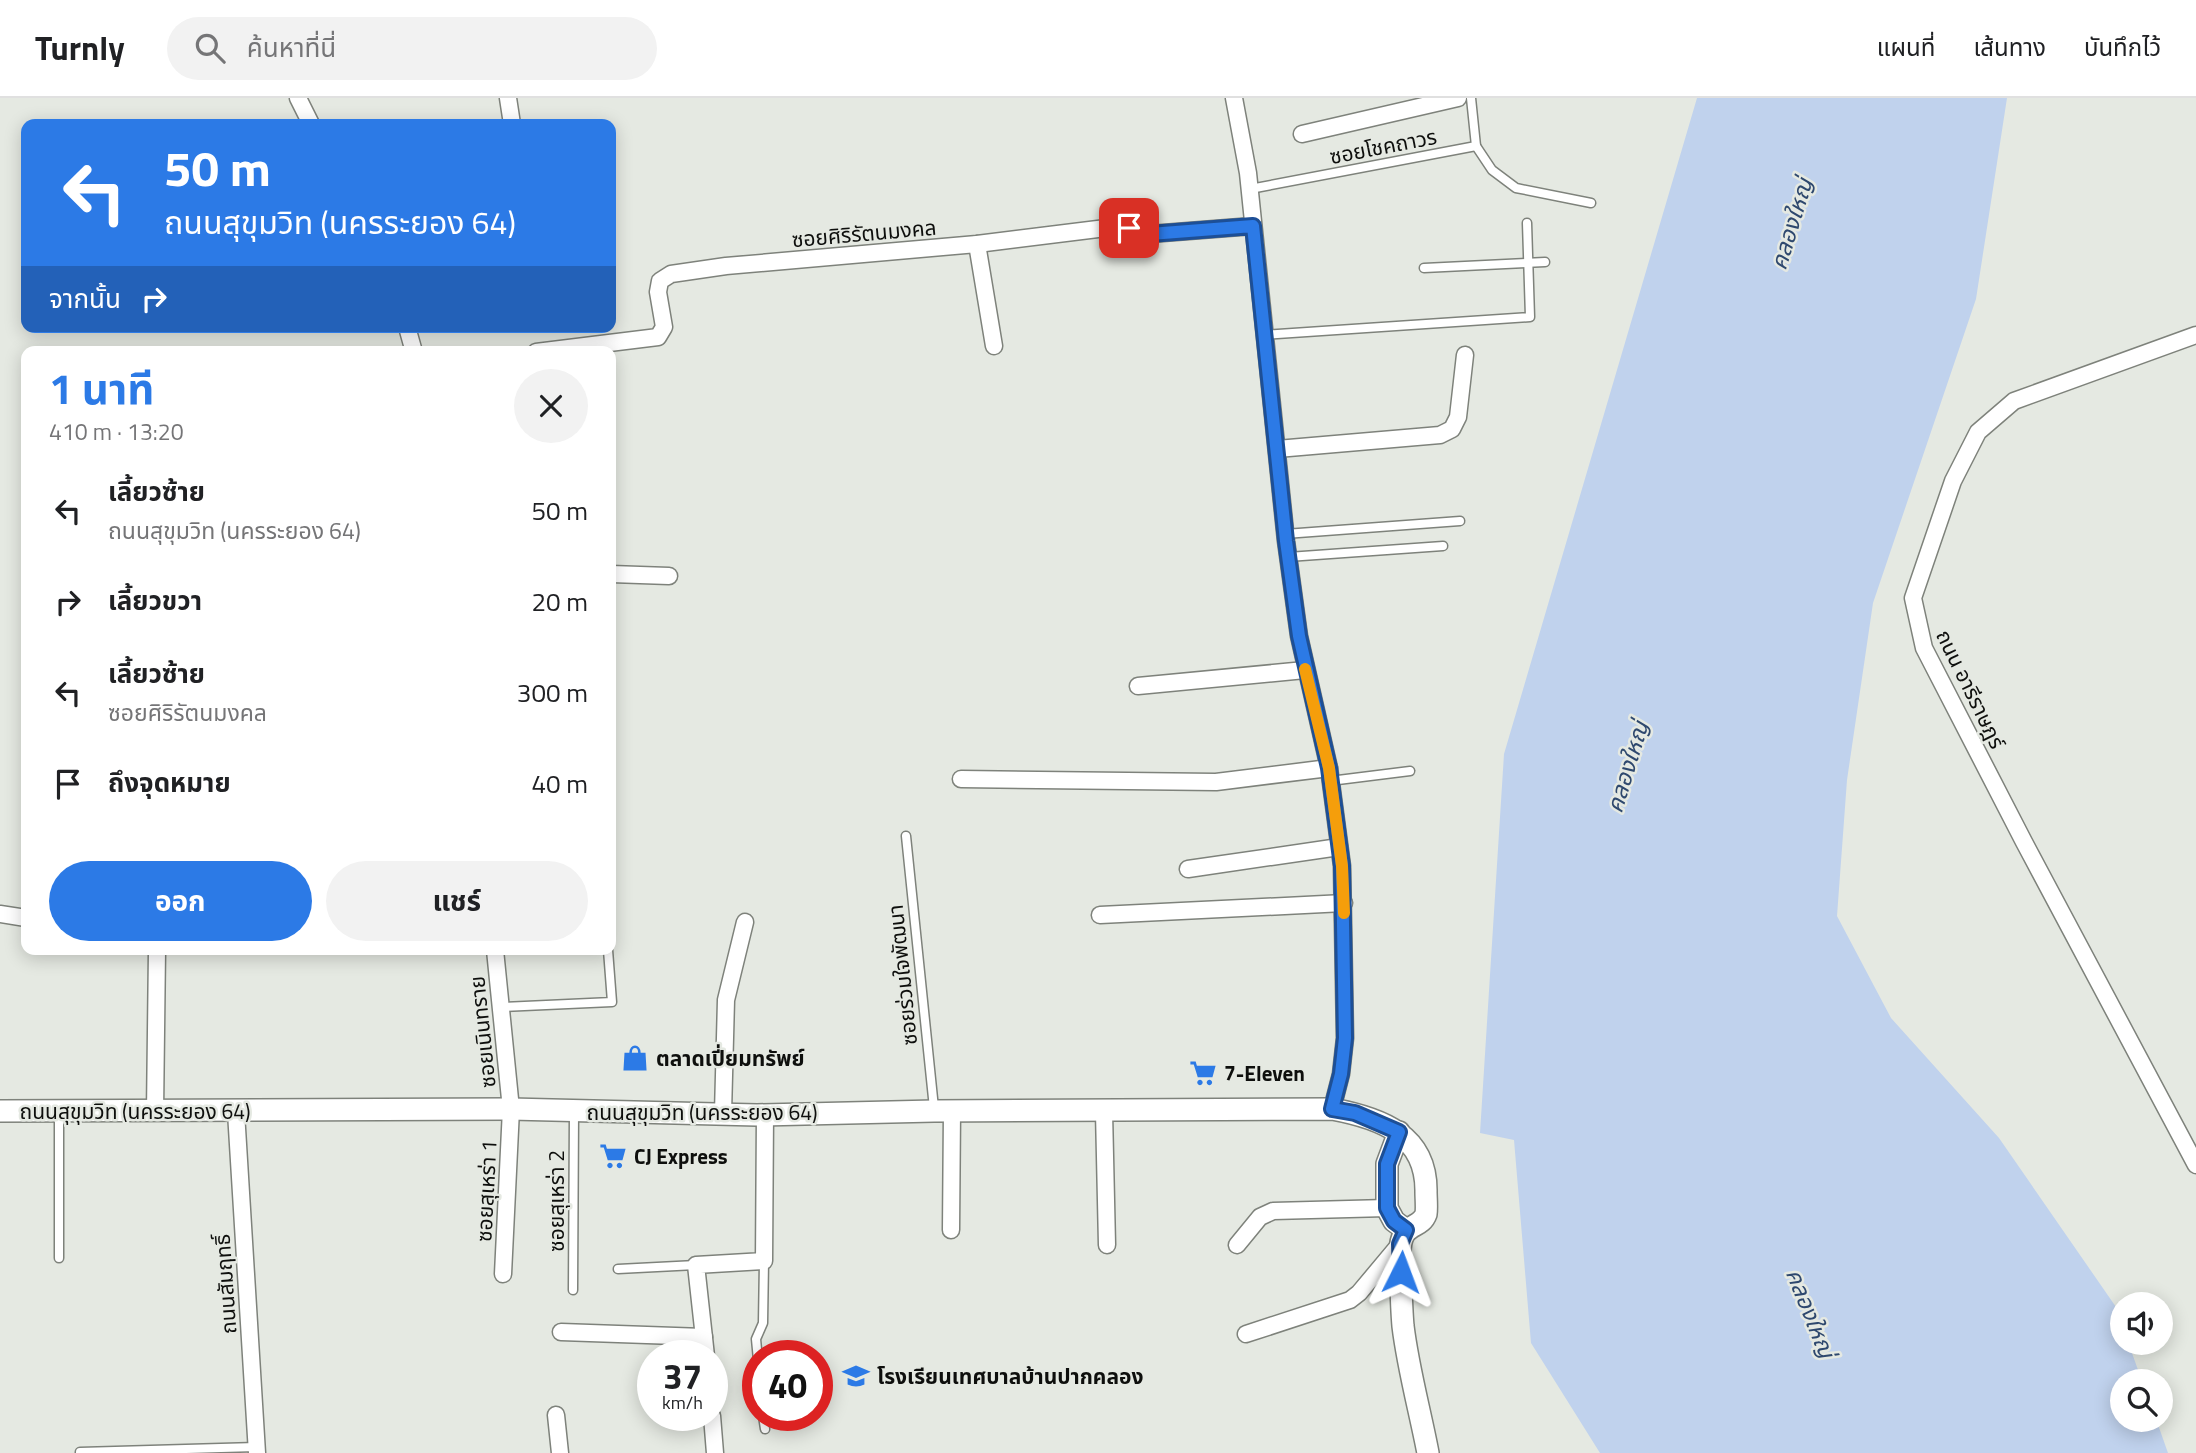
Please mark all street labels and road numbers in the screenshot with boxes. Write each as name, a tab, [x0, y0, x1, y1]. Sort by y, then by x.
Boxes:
street label: ซอยโชคถาวร	[1327, 120, 1439, 172]
street label: ซอยศิริรัตนมงคล	[790, 211, 938, 255]
street label: ถนน อารีราษฎร์	[1928, 624, 2014, 755]
street label: ซอยร่วมใจพัฒนา	[879, 903, 925, 1047]
street label: ซอยเนินทราย	[460, 975, 504, 1089]
street label: ถนนสุขุมวิท (นครระยอง 64)	[20, 1095, 250, 1127]
street label: ถนนสุขุมวิท (นครระยอง 64)	[587, 1096, 817, 1128]
street label: ซอยสุเหร่า 1	[467, 1139, 505, 1243]
street label: ซอยสุเหร่า 2	[540, 1150, 572, 1252]
street label: ถนนสัมฤทธิ์	[206, 1233, 244, 1335]

